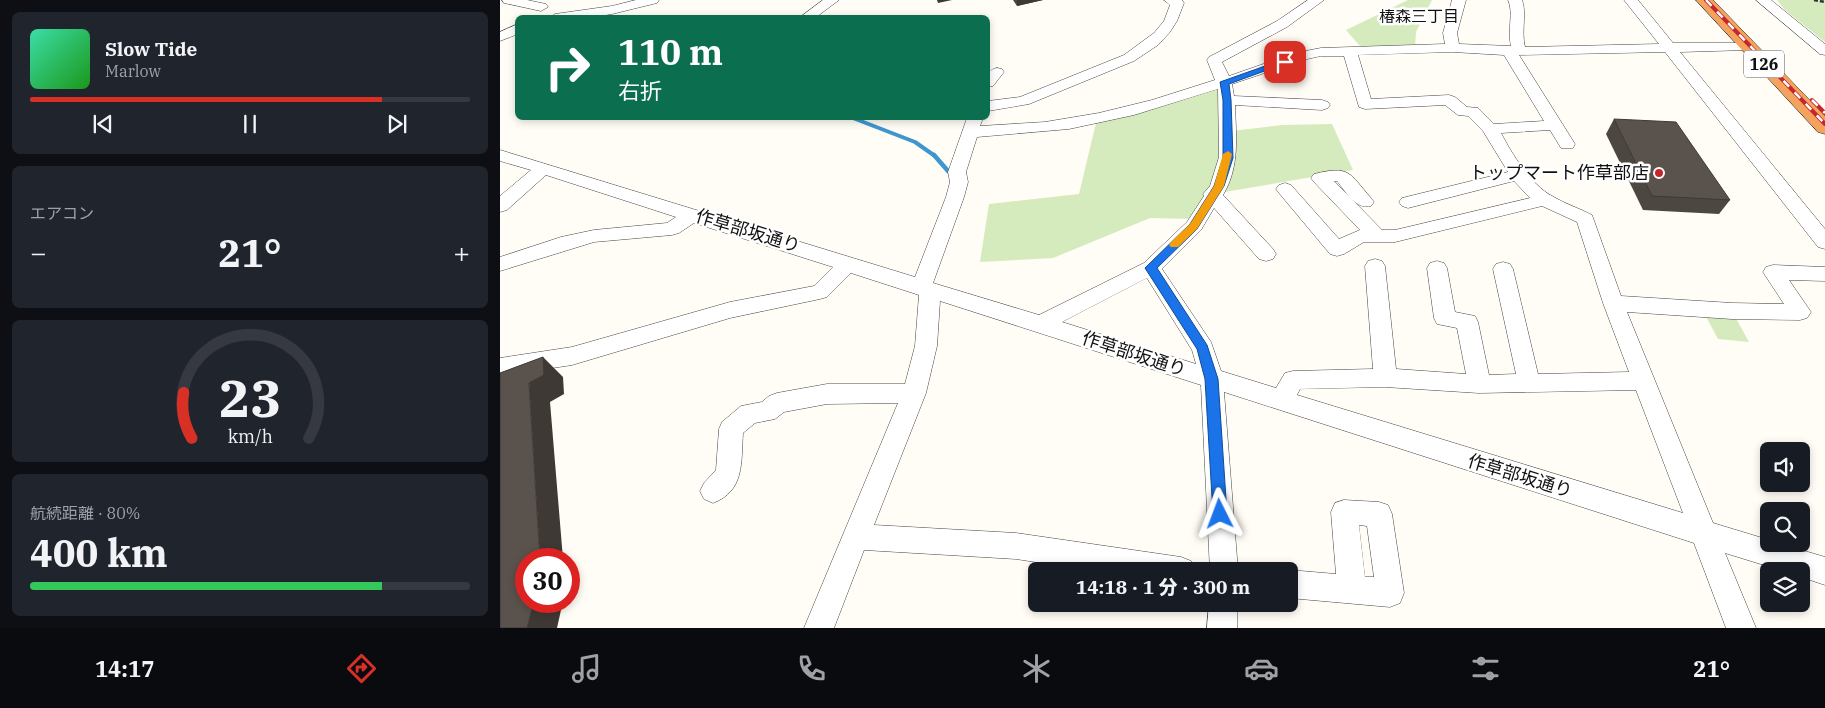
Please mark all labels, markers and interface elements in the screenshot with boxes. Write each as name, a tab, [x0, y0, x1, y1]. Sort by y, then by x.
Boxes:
district label: 椿森三丁目	[1379, 6, 1459, 26]
text: 110 m	[618, 29, 723, 75]
icon: right	[535, 35, 600, 100]
text: Slow Tide	[105, 37, 197, 61]
pin	[1264, 41, 1306, 83]
icon: arrive	[1271, 48, 1299, 76]
road number: 126	[1744, 51, 1784, 78]
text: Marlow	[105, 61, 161, 81]
text: 右折	[618, 76, 662, 105]
icon: previous	[89, 110, 117, 138]
icon: pause	[236, 110, 264, 138]
icon: next	[383, 110, 411, 138]
place label: トップマート作草部店	[1469, 161, 1649, 184]
marker: トップマート作草部店	[1653, 167, 1665, 179]
text: エアコン	[30, 203, 94, 223]
street label: 作草部坂通り	[693, 204, 803, 257]
text: 21°	[218, 228, 282, 277]
text: −	[30, 234, 47, 271]
text: +	[453, 234, 470, 271]
street label: 作草部坂通り	[1079, 326, 1189, 381]
text: 23	[219, 364, 281, 431]
text: km/h	[227, 425, 273, 448]
map controls	[1760, 442, 1810, 612]
button: sound	[1760, 442, 1810, 492]
street label: 作草部坂通り	[1465, 449, 1575, 502]
position arrow	[1193, 487, 1245, 539]
button: search	[1760, 502, 1810, 552]
text: 航続距離 · 80%	[30, 503, 140, 523]
text: 400 km	[30, 528, 168, 577]
speed limit sign: 30	[515, 548, 580, 613]
button: layers	[1760, 562, 1810, 612]
text: 14:18 · 1 分 · 300 m	[1076, 575, 1250, 599]
icon: directions	[344, 651, 379, 686]
icon: music	[569, 651, 604, 686]
icon: phone	[794, 651, 829, 686]
icon: climate	[1019, 651, 1054, 686]
icon: car	[1244, 651, 1279, 686]
icon: filters	[1468, 651, 1503, 686]
text: 14:17	[95, 654, 154, 683]
text: 21°	[1693, 654, 1730, 683]

